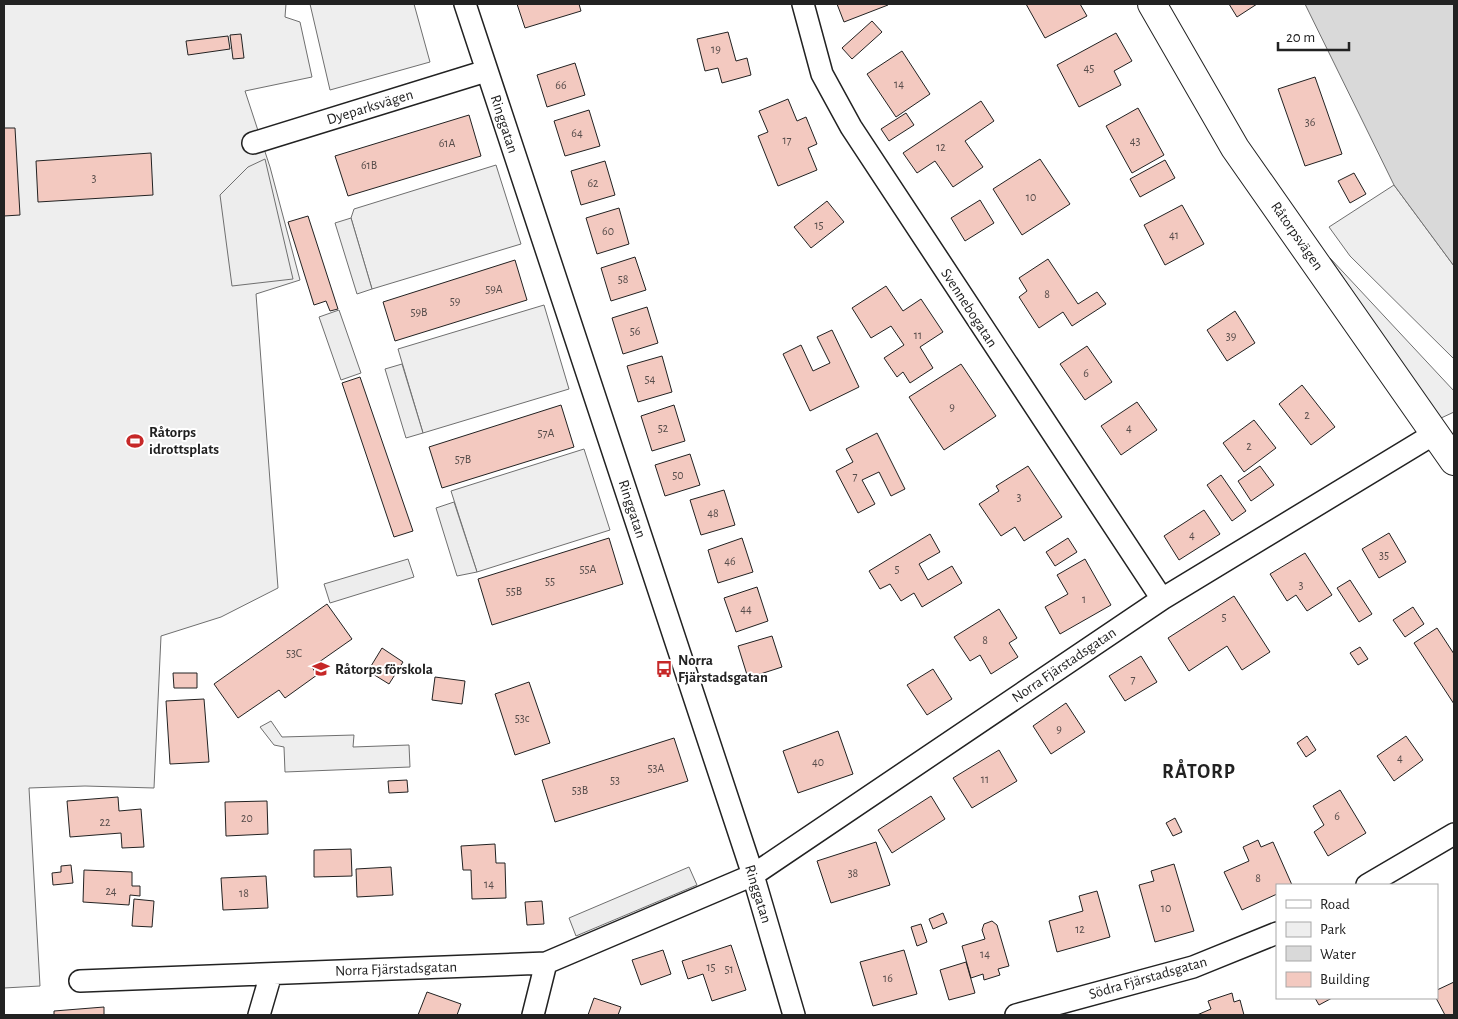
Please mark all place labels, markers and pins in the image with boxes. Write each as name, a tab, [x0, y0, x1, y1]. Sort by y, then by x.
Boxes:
place label: Råtorps idrottsplats	[149, 425, 219, 457]
sports icon: Råtorps idrottsplats	[125, 431, 145, 451]
place label: Norra Fjärstadsgatan	[678, 653, 768, 685]
school or university icon: Råtorps förskola	[311, 659, 331, 679]
bus stop icon: Norra Fjärstadsgatan	[654, 659, 674, 679]
place label: Råtorps förskola	[335, 662, 433, 677]

